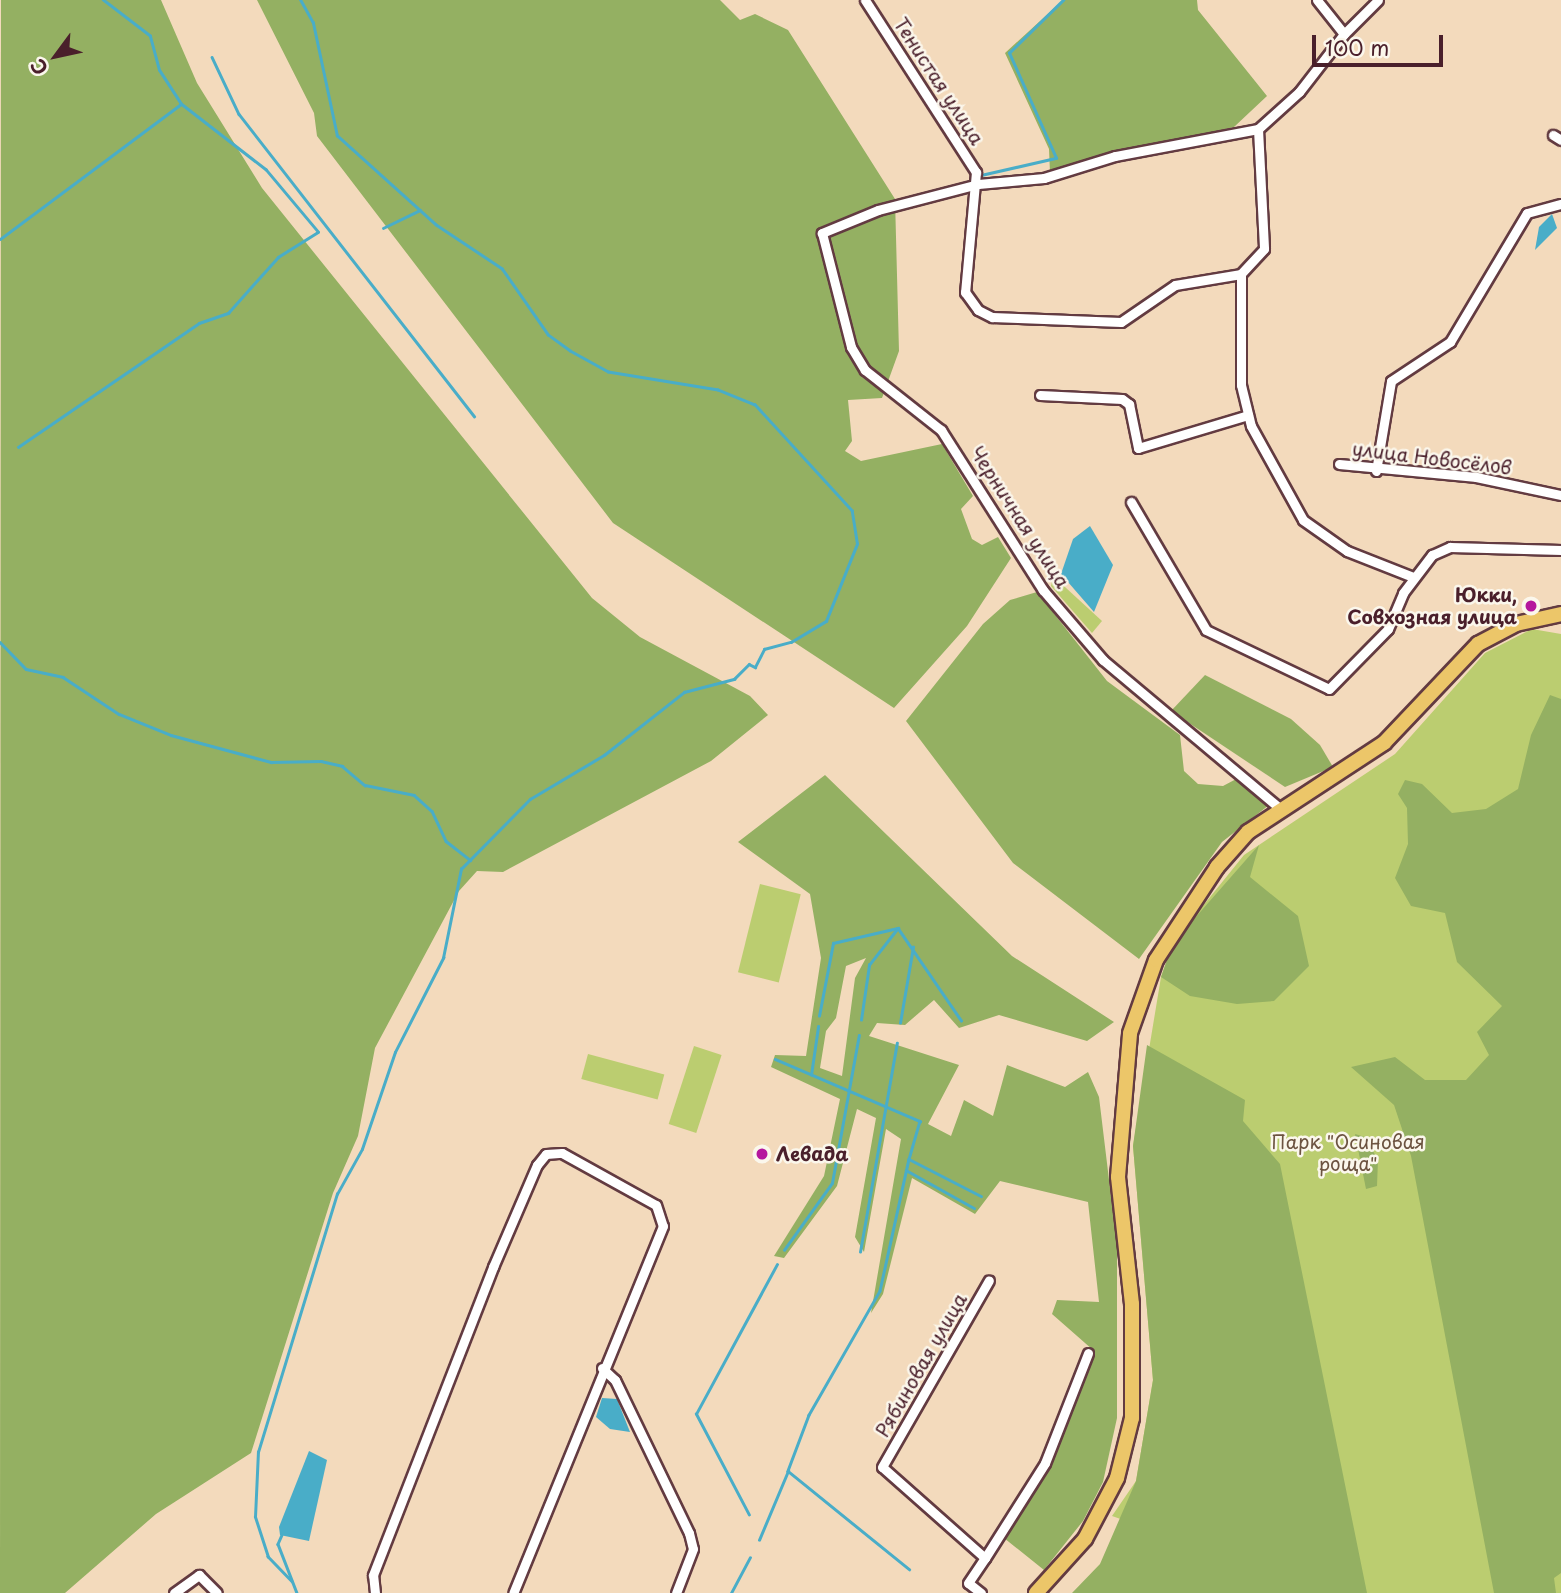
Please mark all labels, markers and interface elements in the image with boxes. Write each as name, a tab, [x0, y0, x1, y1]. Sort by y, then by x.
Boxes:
street label: Тенистая улица	[889, 13, 989, 149]
north arrow	[21, 21, 91, 91]
scale bar	[1316, 21, 1447, 65]
text: 100 m	[1325, 31, 1389, 63]
text: С	[23, 54, 54, 81]
street label: улица Новосёлов	[1350, 437, 1514, 479]
street label: Черничная улица	[965, 441, 1075, 593]
place label: Юкки, Совхозная улица	[1347, 584, 1517, 628]
marker: Юкки, Совхозная улица	[1523, 598, 1539, 614]
park label: Парк "Осиновая роща"	[1271, 1131, 1425, 1175]
place label: Левада	[776, 1143, 848, 1165]
marker: Левада	[754, 1146, 770, 1162]
street label: Рябиновая улица	[870, 1289, 972, 1441]

